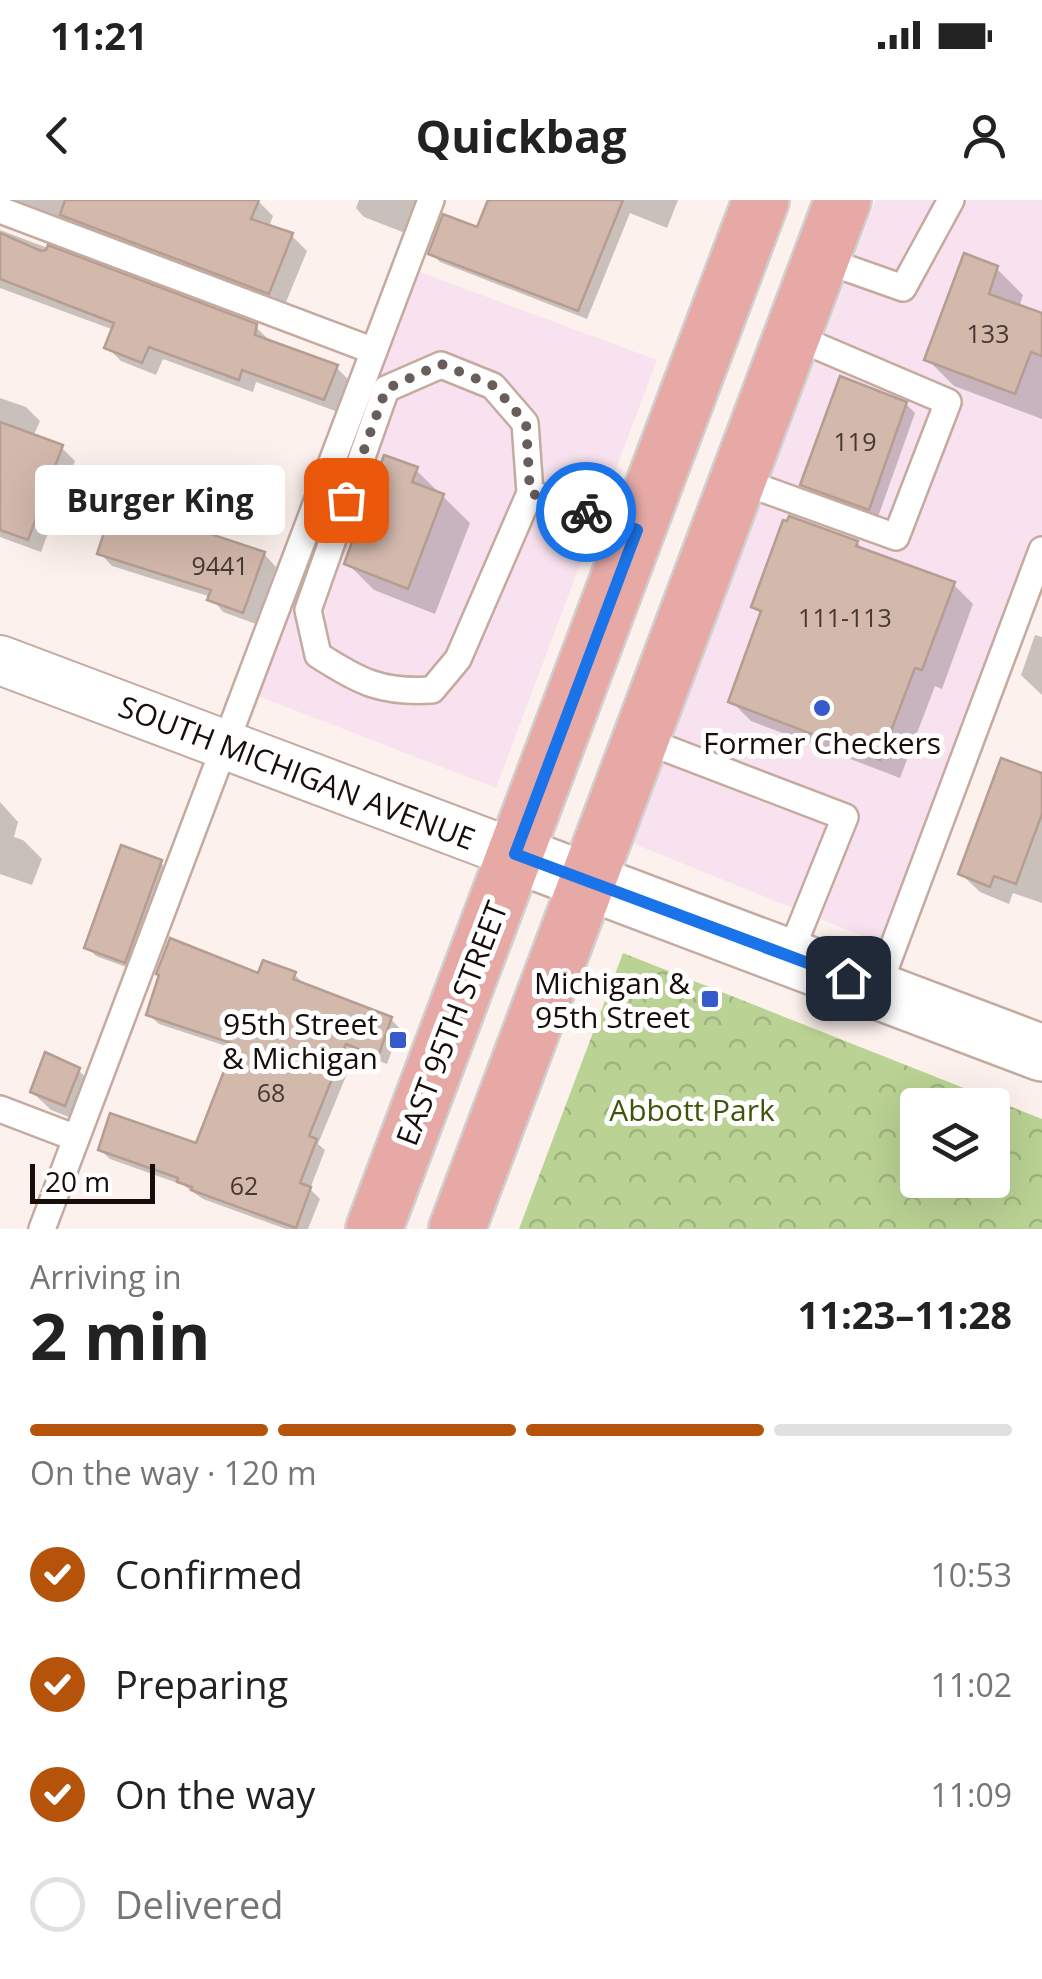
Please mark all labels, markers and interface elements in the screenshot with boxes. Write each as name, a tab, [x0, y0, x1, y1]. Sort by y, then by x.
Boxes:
text: 11:21	[50, 9, 148, 61]
text: Quickbag	[415, 105, 627, 166]
icon: back	[30, 108, 85, 163]
icon: person	[957, 108, 1012, 163]
house number: 133	[967, 316, 1009, 350]
house number: 119	[834, 424, 876, 458]
pin	[304, 458, 389, 543]
courier	[536, 462, 636, 562]
callout: Burger King	[36, 465, 286, 535]
icon: bag	[319, 473, 374, 528]
text: Burger King	[66, 478, 254, 521]
icon: bike	[559, 485, 614, 540]
house number: 9441	[191, 548, 249, 582]
house number: 111-113	[798, 600, 892, 634]
street label: SOUTH MICHIGAN AVENUE	[113, 685, 481, 859]
marker: Former Checkers	[811, 697, 833, 719]
place label: Former Checkers	[703, 722, 941, 763]
street label: EAST 95TH STREET	[386, 895, 517, 1151]
pin	[806, 936, 891, 1021]
icon: home	[821, 951, 876, 1006]
place label: Michigan & 95th Street	[534, 962, 690, 1037]
marker: Michigan & 95th Street	[699, 988, 721, 1010]
place label: 95th Street & Michigan	[222, 1003, 378, 1078]
marker: 95th Street & Michigan	[387, 1029, 409, 1051]
house number: 68	[257, 1075, 285, 1109]
map controls	[900, 1088, 1010, 1198]
button: layers	[900, 1088, 1010, 1198]
park label: Abbott Park	[609, 1089, 775, 1130]
scale bar	[30, 1159, 155, 1204]
text: 20 m	[45, 1162, 110, 1200]
house number: 62	[230, 1168, 258, 1202]
text: Arriving in	[30, 1255, 182, 1298]
text: 11:23–11:28	[798, 1288, 1012, 1340]
text: 2 min	[30, 1291, 210, 1379]
text: On the way · 120 m	[30, 1451, 317, 1494]
icon: check	[30, 1547, 85, 1602]
text: Confirmed	[115, 1548, 303, 1600]
text: 10:53	[930, 1553, 1012, 1596]
icon: check	[30, 1657, 85, 1712]
text: Preparing	[115, 1658, 288, 1710]
text: 11:02	[930, 1663, 1012, 1706]
icon: check	[30, 1767, 85, 1822]
text: On the way	[115, 1768, 315, 1820]
text: 11:09	[930, 1773, 1012, 1816]
text: Delivered	[115, 1878, 284, 1930]

